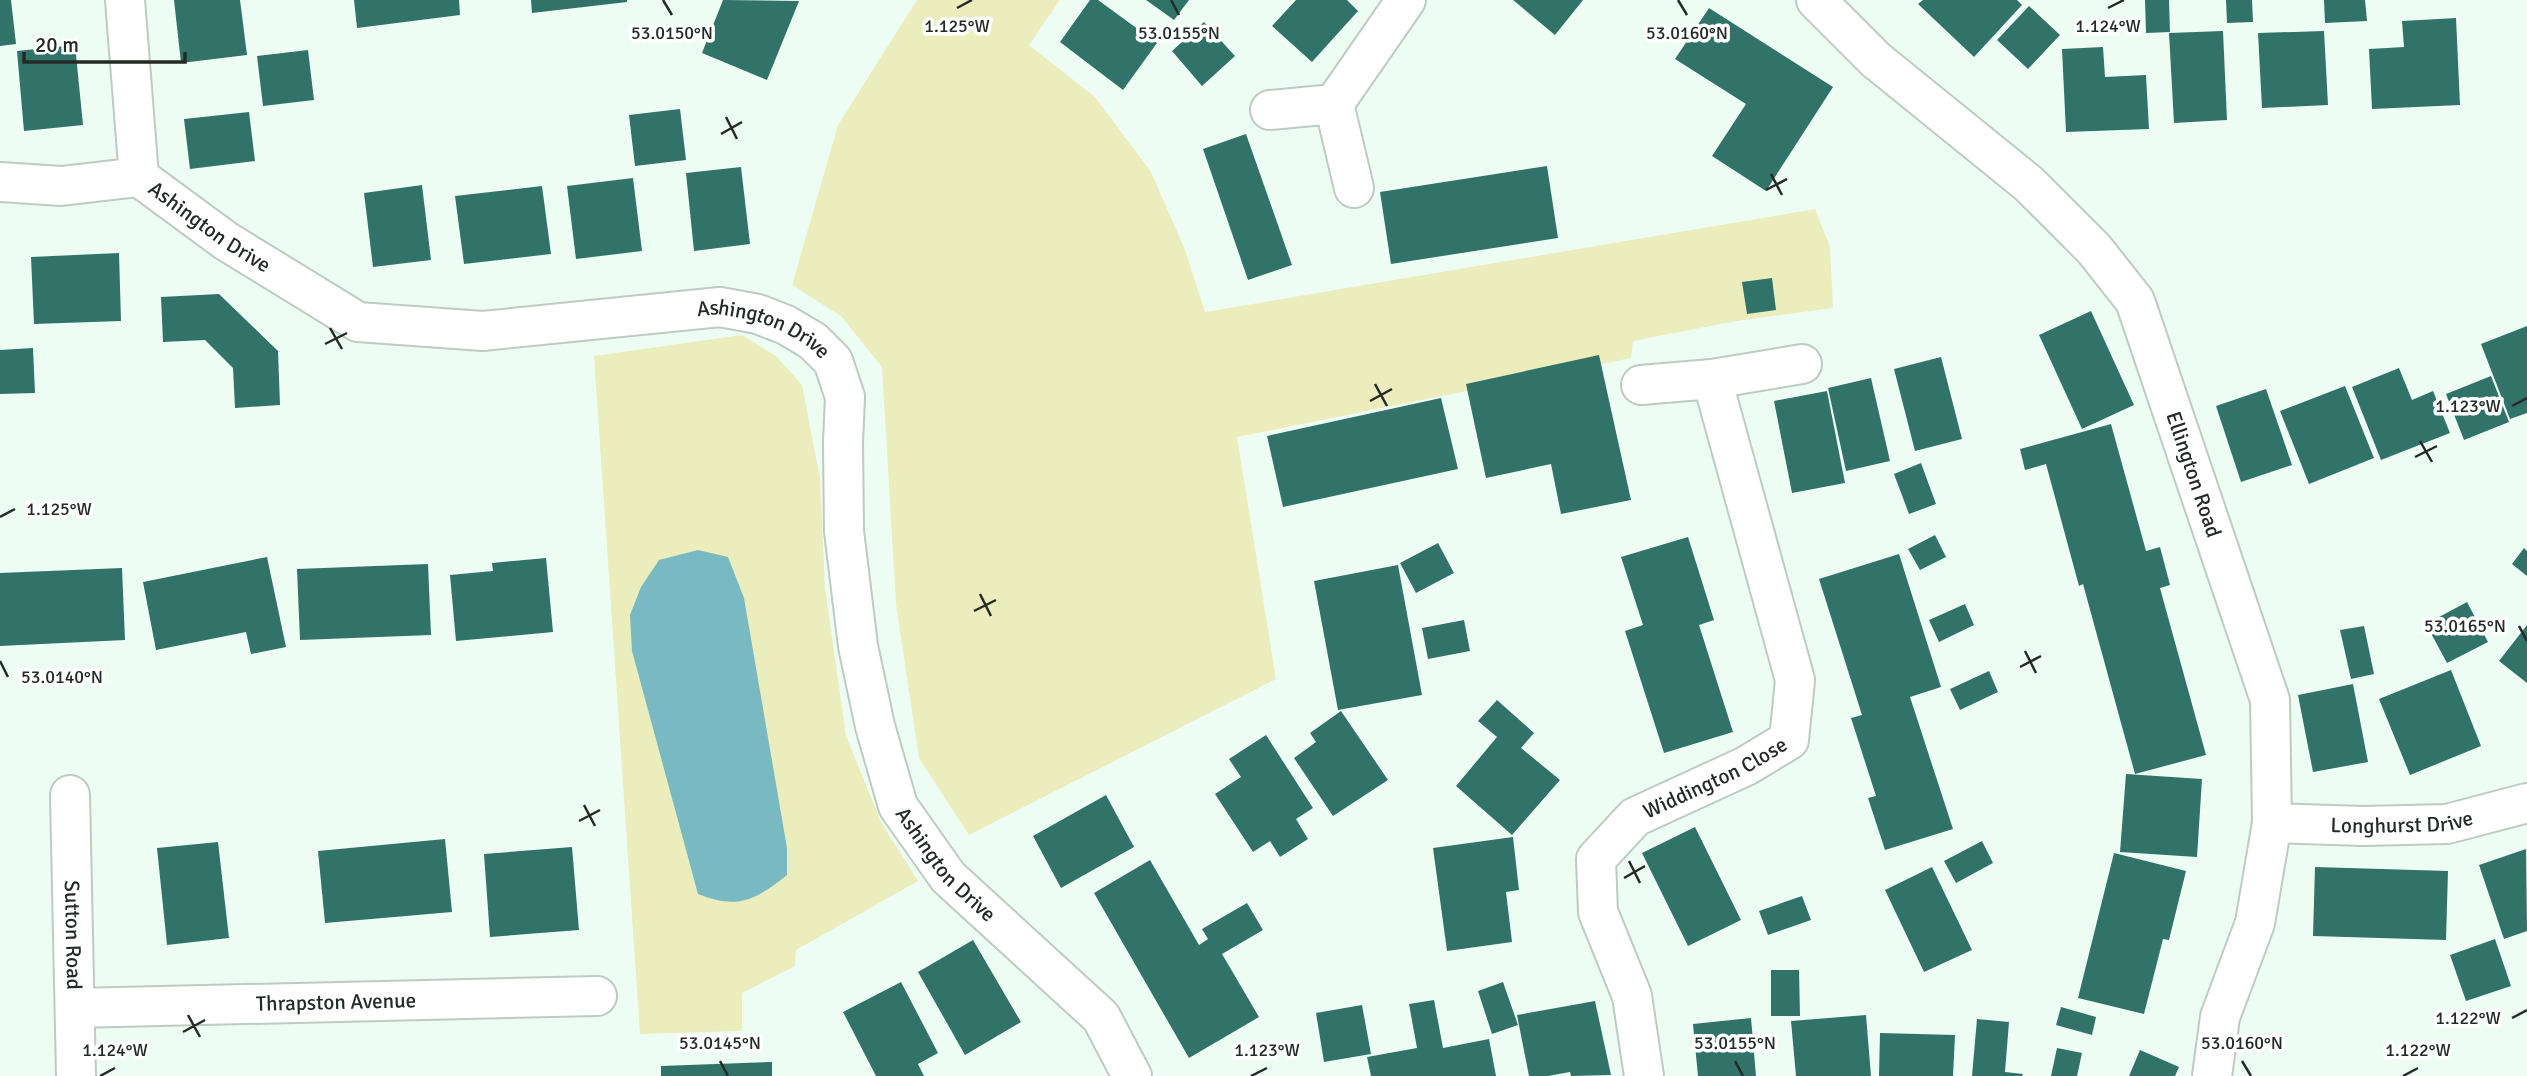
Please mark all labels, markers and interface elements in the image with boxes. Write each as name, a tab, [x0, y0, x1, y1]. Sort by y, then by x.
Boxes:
text: 1.125°W	[924, 15, 990, 37]
text: 1.124°W	[2075, 15, 2141, 37]
scale bar	[24, 21, 186, 65]
text: 53.0150°N	[631, 22, 713, 44]
text: 53.0155°N	[1138, 22, 1220, 44]
text: 53.0160°N	[1646, 22, 1728, 44]
text: 20 m	[35, 32, 79, 58]
street label: Ashington Drive	[143, 175, 275, 278]
street label: Ashington Drive	[695, 294, 836, 364]
text: 1.123°W	[2435, 395, 2501, 417]
street label: Ellington Road	[2160, 408, 2227, 541]
text: 1.125°W	[26, 498, 92, 520]
text: 53.0165°N	[2424, 615, 2506, 637]
text: 53.0140°N	[21, 666, 103, 688]
street label: Widdington Close	[1639, 731, 1792, 824]
street label: Ashington Drive	[890, 802, 1001, 927]
street label: Longhurst Drive	[2330, 805, 2476, 839]
street label: Sutton Road	[59, 880, 87, 990]
street label: Thrapston Avenue	[256, 987, 416, 1017]
text: 1.122°W	[2435, 1007, 2501, 1029]
text: 53.0145°N	[679, 1032, 761, 1054]
text: 53.0155°N	[1694, 1032, 1776, 1054]
text: 53.0160°N	[2201, 1032, 2283, 1054]
text: 1.124°W	[82, 1039, 148, 1061]
text: 1.123°W	[1234, 1039, 1300, 1061]
text: 1.122°W	[2385, 1039, 2451, 1061]

